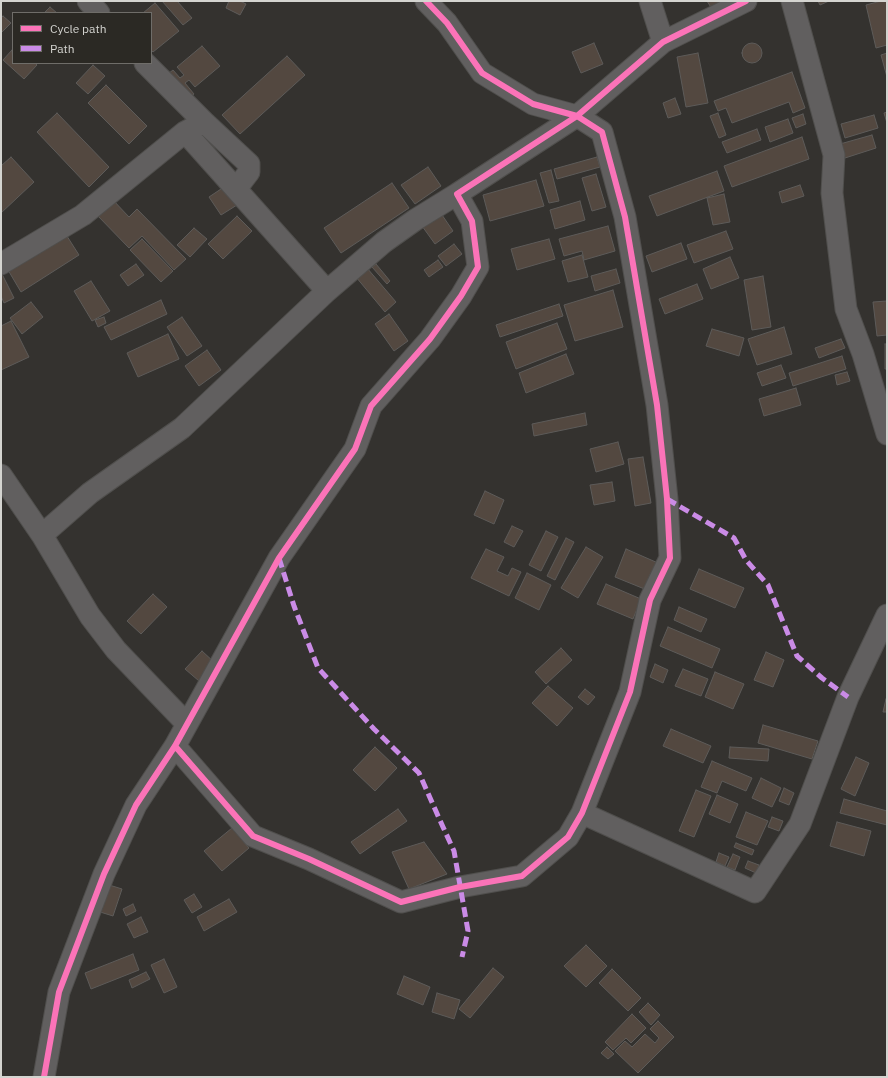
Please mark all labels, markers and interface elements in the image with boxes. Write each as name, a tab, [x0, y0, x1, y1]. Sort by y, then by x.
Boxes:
legend	[12, 12, 152, 64]
text: Cycle path	[50, 21, 107, 36]
text: Path	[50, 41, 75, 56]

